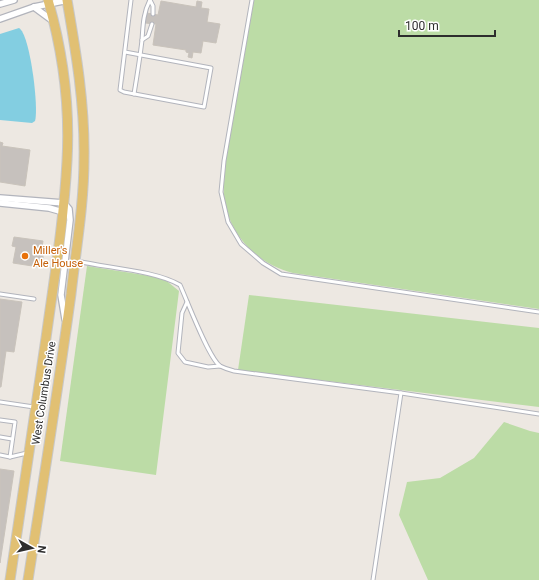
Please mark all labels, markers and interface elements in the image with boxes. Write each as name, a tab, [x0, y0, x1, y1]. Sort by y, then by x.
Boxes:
scale bar	[399, 12, 495, 38]
text: 100 m	[405, 19, 439, 33]
place label: Miller's Ale House	[33, 244, 83, 270]
marker: Miller's Ale House	[20, 251, 30, 261]
street label: West Columbus Drive	[29, 340, 59, 446]
north arrow	[12, 528, 52, 568]
text: N	[34, 545, 48, 554]

